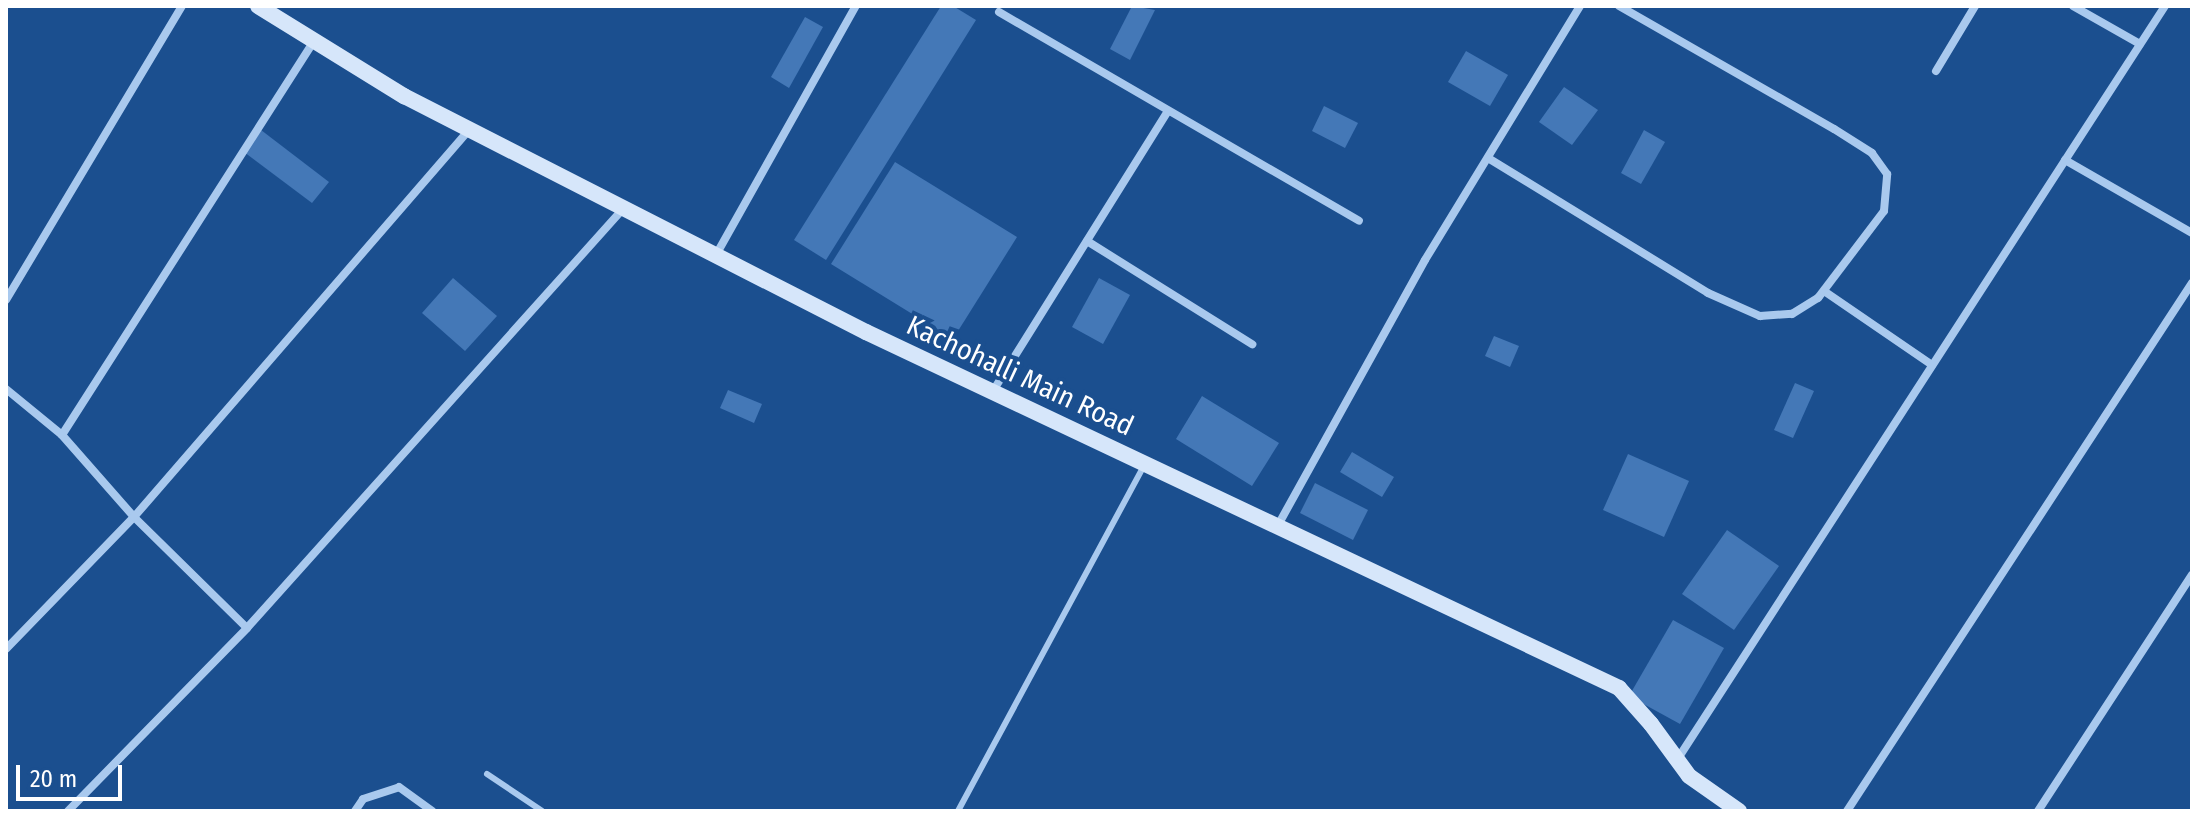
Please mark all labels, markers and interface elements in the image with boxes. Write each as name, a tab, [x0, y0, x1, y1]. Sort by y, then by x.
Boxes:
street label: Kachohalli Main Road	[901, 309, 1139, 443]
scale bar	[20, 749, 126, 799]
text: 20 m	[30, 765, 77, 793]

